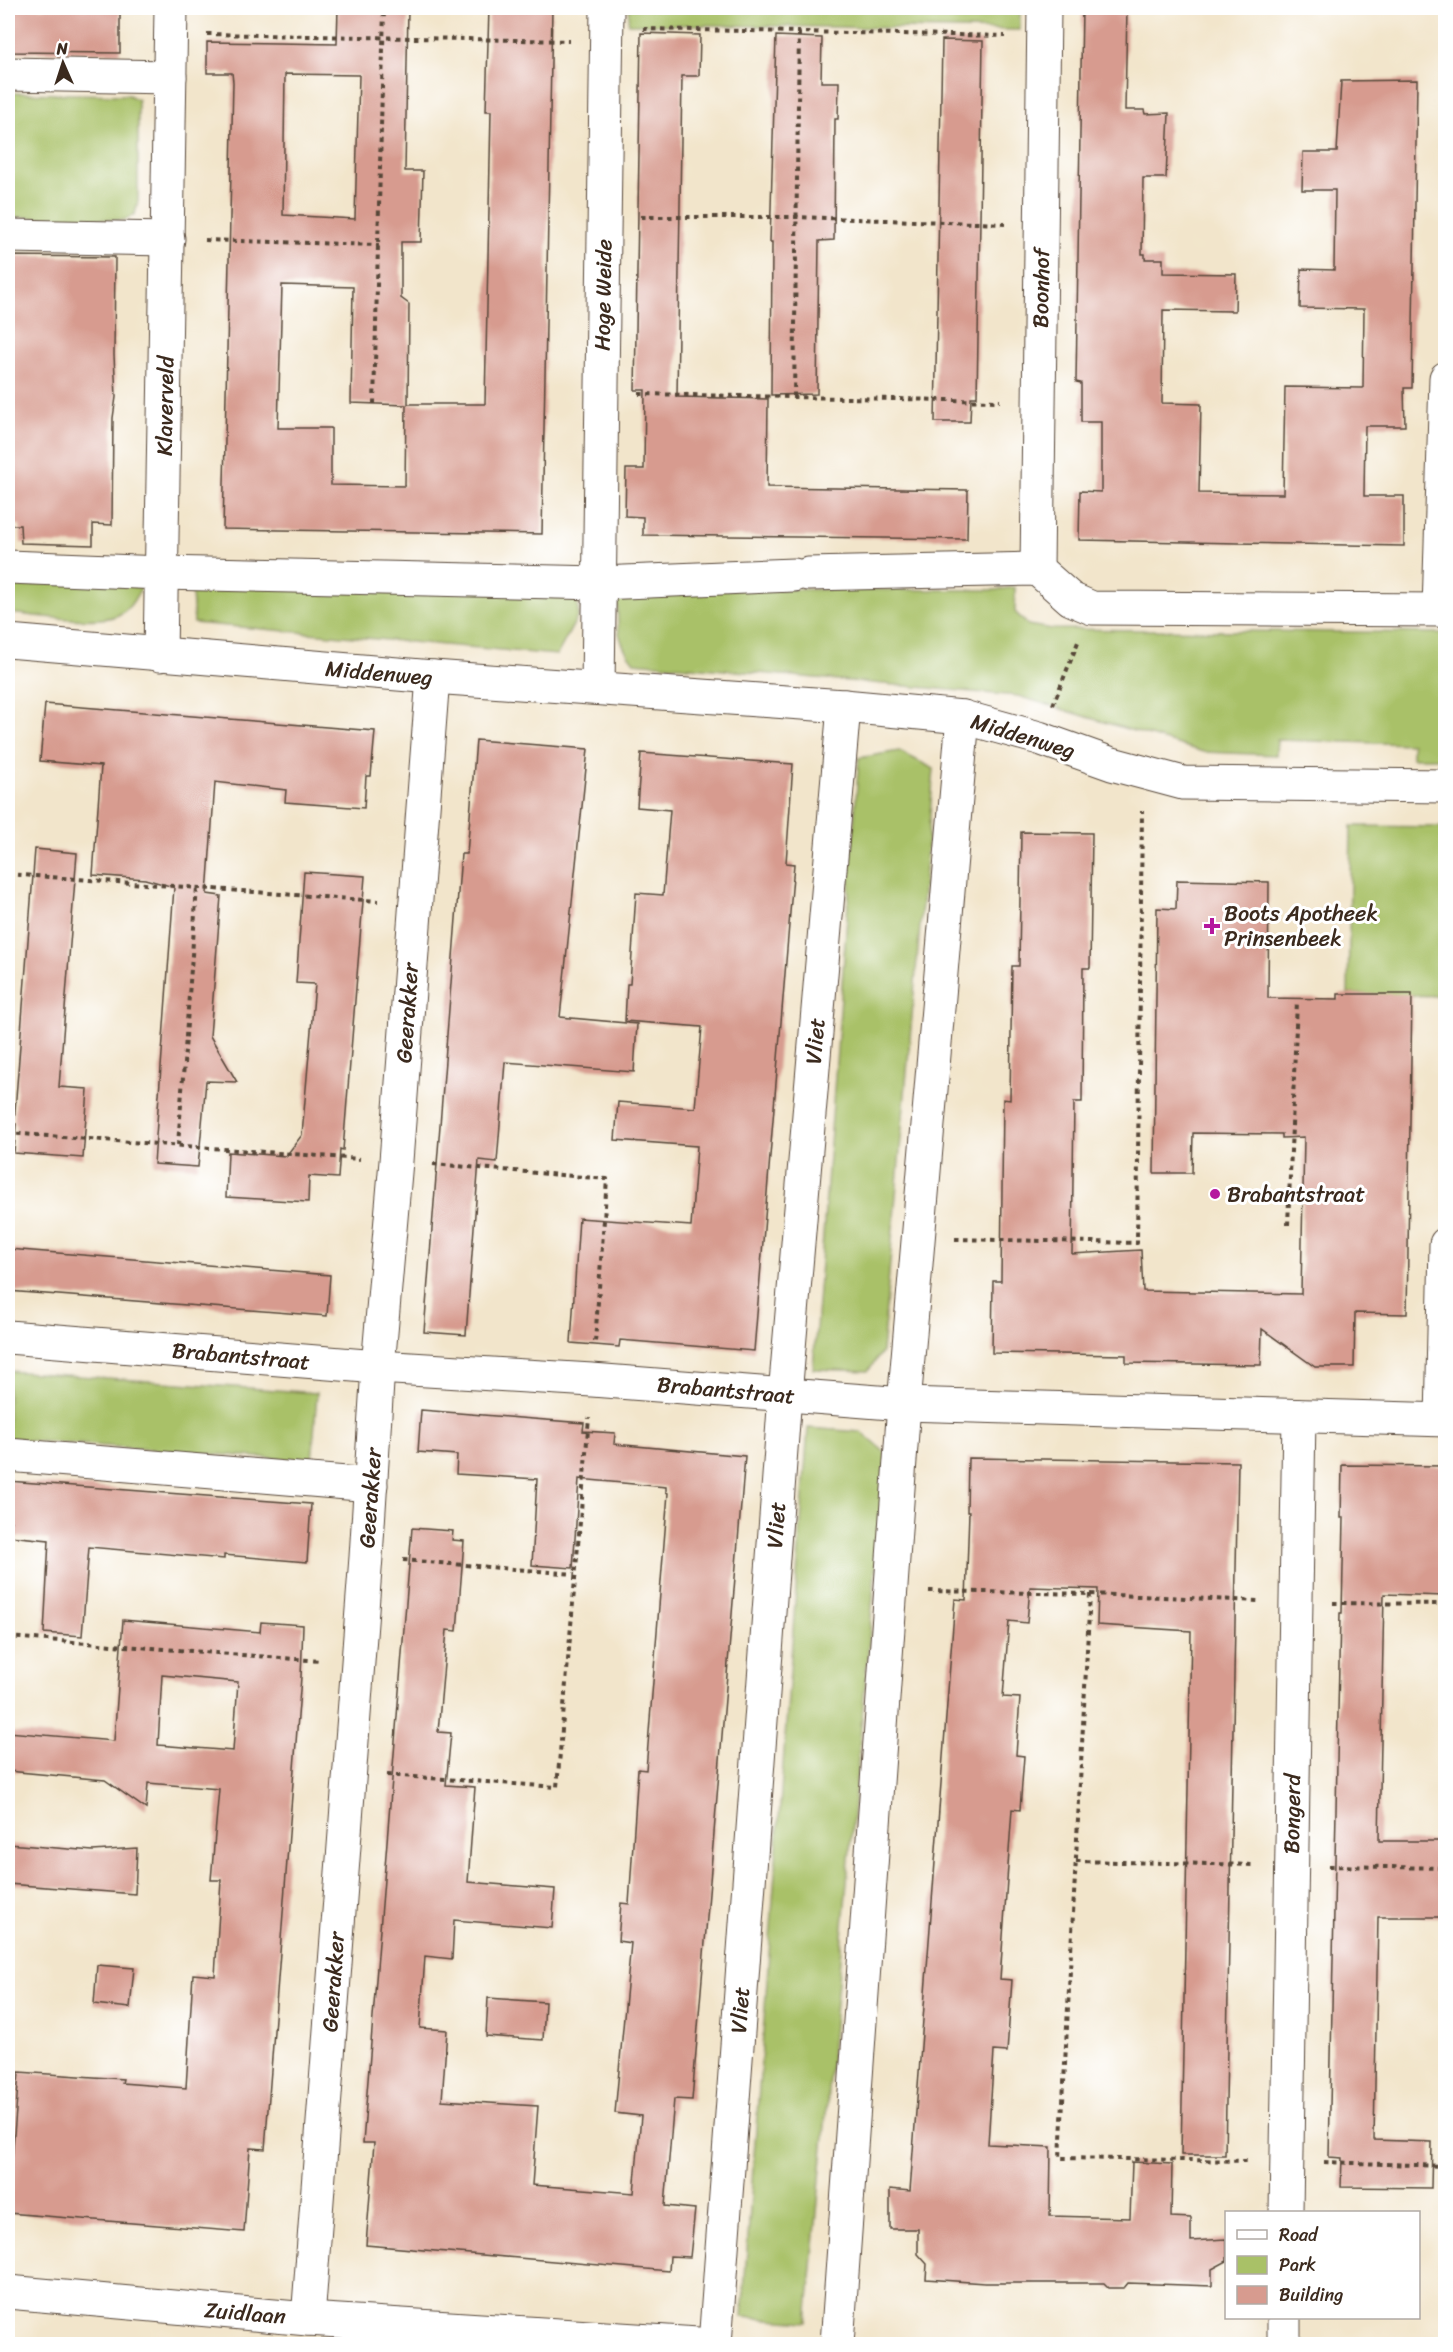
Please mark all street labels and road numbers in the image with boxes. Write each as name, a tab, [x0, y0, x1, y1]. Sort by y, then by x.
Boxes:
street label: Hoge Weide	[583, 239, 623, 351]
street label: Boonhof	[1021, 245, 1061, 328]
street label: Klaverveld	[145, 354, 185, 456]
street label: Middenweg	[324, 649, 434, 697]
street label: Middenweg	[966, 702, 1080, 770]
street label: Geerakker	[384, 960, 430, 1064]
street label: Vliet	[794, 1016, 836, 1066]
street label: Brabantstraat	[171, 1331, 312, 1381]
street label: Brabantstraat	[656, 1365, 797, 1415]
street label: Geerakker	[347, 1445, 393, 1549]
street label: Vliet	[755, 1500, 797, 1549]
street label: Bongerd	[1272, 1772, 1312, 1854]
street label: Geerakker	[310, 1929, 356, 2033]
street label: Vliet	[719, 1985, 761, 2034]
street label: Zuidlaan	[203, 2290, 287, 2336]

